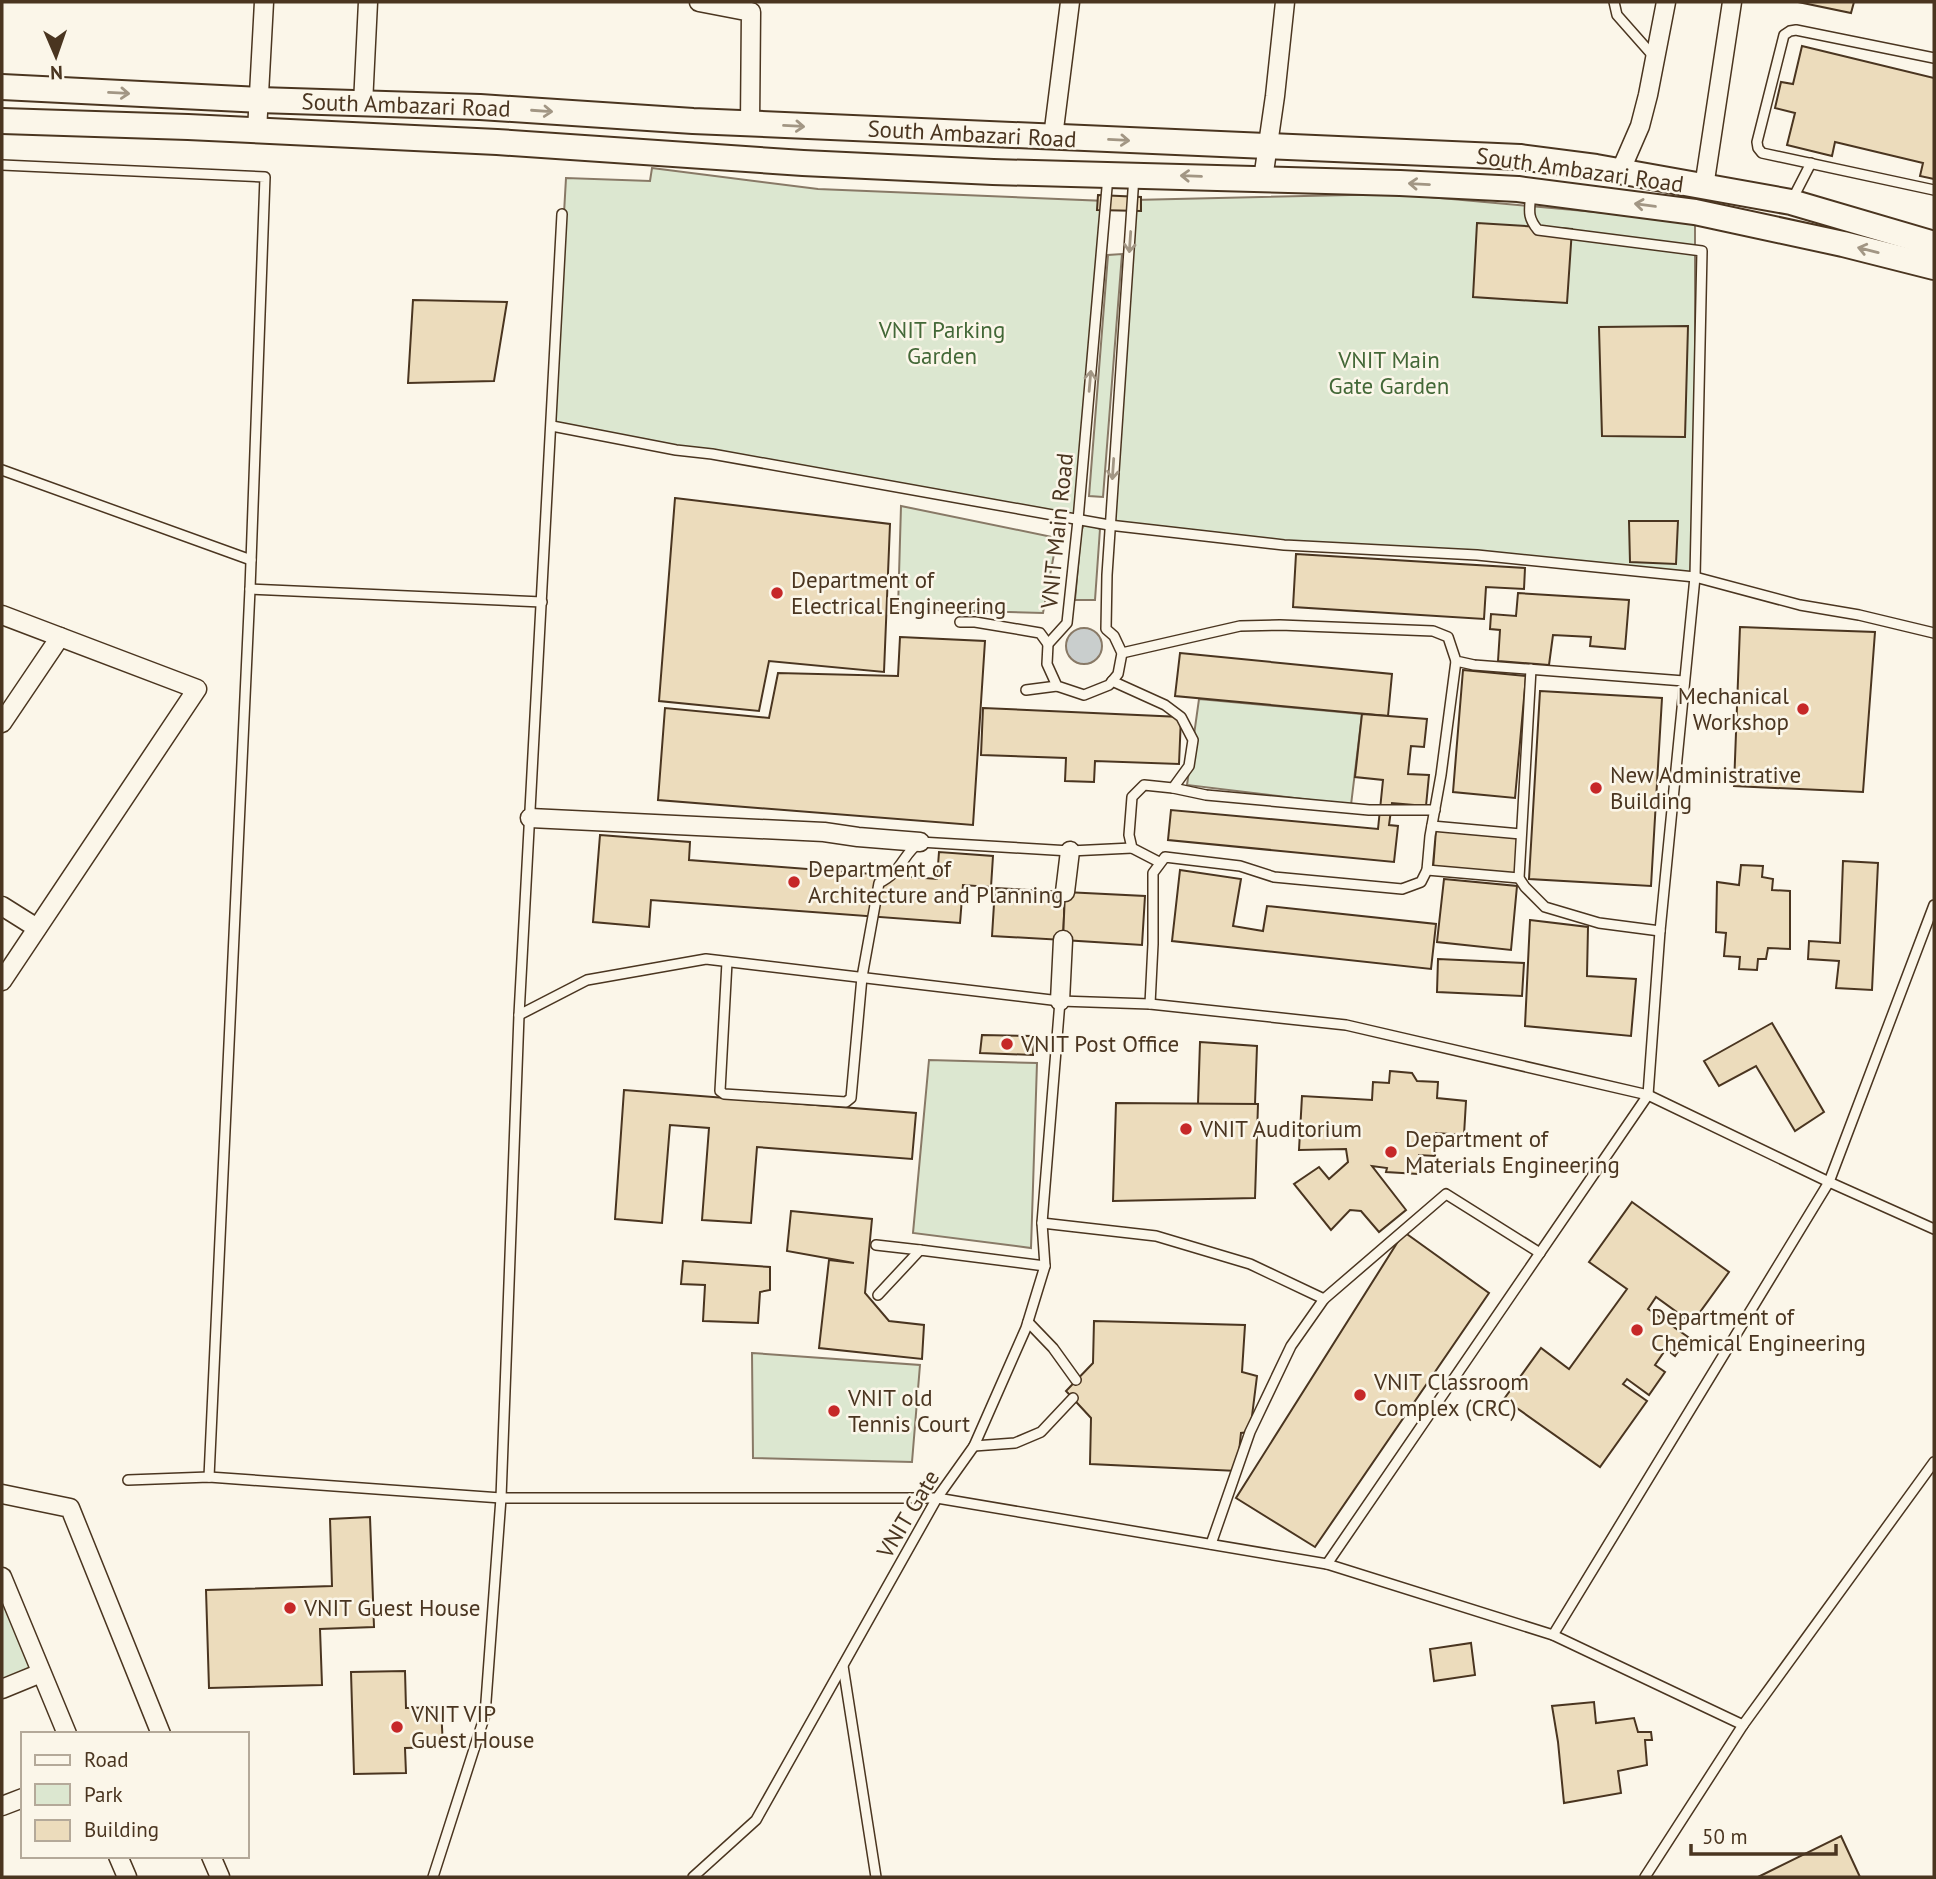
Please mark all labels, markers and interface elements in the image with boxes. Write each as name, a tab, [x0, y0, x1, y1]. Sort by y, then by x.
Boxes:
north arrow	[21, 21, 91, 91]
text: N	[50, 61, 63, 85]
street label: South Ambazari Road	[301, 86, 511, 123]
one-way arrow	[107, 87, 130, 100]
one-way arrow	[530, 105, 553, 118]
street label: South Ambazari Road	[867, 114, 1077, 153]
one-way arrow	[782, 119, 805, 132]
one-way arrow	[1107, 134, 1130, 147]
street label: South Ambazari Road	[1474, 141, 1686, 198]
one-way arrow	[1180, 170, 1203, 183]
one-way arrow	[1408, 177, 1431, 190]
one-way arrow	[1634, 198, 1657, 211]
one-way arrow	[1123, 231, 1136, 253]
one-way arrow	[1857, 243, 1880, 256]
park label: VNIT Parking Garden	[878, 315, 1005, 370]
park label: VNIT Main Gate Garden	[1329, 345, 1449, 400]
one-way arrow	[1084, 371, 1097, 393]
street label: VNIT Main Road	[1034, 452, 1079, 611]
one-way arrow	[1106, 458, 1119, 480]
place label: Department of Electrical Engineering	[791, 565, 1006, 620]
marker: Department of Electrical Engineering	[769, 585, 785, 601]
place label: Mechanical Workshop	[1678, 681, 1789, 736]
marker: Mechanical Workshop	[1795, 701, 1811, 717]
place label: New Administrative Building	[1610, 760, 1801, 815]
marker: New Administrative Building	[1588, 780, 1604, 796]
place label: Department of Architecture and Planning	[808, 854, 1063, 909]
marker: Department of Architecture and Planning	[786, 874, 802, 890]
place label: VNIT Post Office	[1020, 1029, 1179, 1058]
marker: VNIT Post Office	[999, 1036, 1015, 1052]
place label: VNIT Auditorium	[1199, 1114, 1362, 1143]
marker: VNIT Auditorium	[1178, 1121, 1194, 1137]
place label: Department of Materials Engineering	[1405, 1124, 1620, 1179]
marker: Department of Materials Engineering	[1383, 1144, 1399, 1160]
place label: Department of Chemical Engineering	[1651, 1302, 1866, 1357]
marker: Department of Chemical Engineering	[1629, 1322, 1645, 1338]
place label: VNIT Classroom Complex (CRC)	[1373, 1367, 1529, 1422]
place label: VNIT old Tennis Court	[847, 1383, 970, 1438]
marker: VNIT Classroom Complex (CRC)	[1352, 1387, 1368, 1403]
marker: VNIT old Tennis Court	[826, 1403, 842, 1419]
street label: VNIT Gate	[869, 1464, 945, 1564]
place label: VNIT Guest House	[303, 1593, 481, 1622]
marker: VNIT Guest House	[282, 1600, 298, 1616]
place label: VNIT VIP Guest House	[410, 1699, 534, 1754]
marker: VNIT VIP Guest House	[389, 1719, 405, 1735]
legend	[21, 1732, 248, 1858]
text: Road	[84, 1746, 128, 1773]
text: Park	[84, 1781, 123, 1808]
scale bar	[1691, 1812, 1836, 1856]
text: Building	[84, 1816, 159, 1843]
text: 50 m	[1702, 1823, 1748, 1850]

